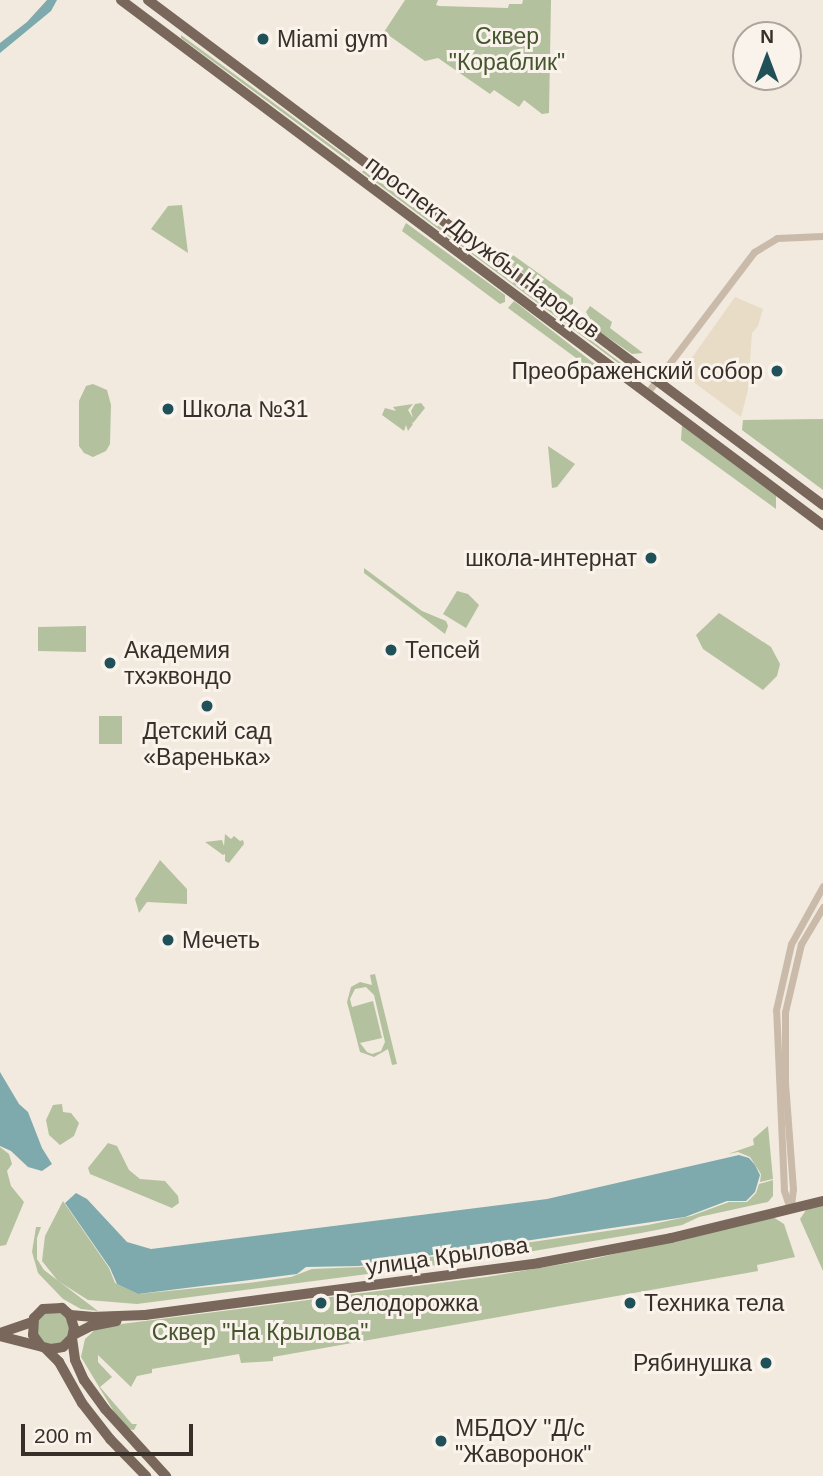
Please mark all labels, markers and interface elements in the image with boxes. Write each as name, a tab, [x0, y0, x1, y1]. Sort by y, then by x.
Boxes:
north arrow	[732, 21, 802, 91]
park label: Сквер "Кораблик"	[449, 22, 565, 76]
place label: Miami gym	[277, 25, 388, 53]
text: N	[760, 26, 774, 47]
marker: Miami gym	[255, 31, 271, 47]
street label: проспект Дружбы Народов	[360, 150, 606, 344]
place label: Преображенский собор	[512, 357, 763, 385]
marker: Преображенский собор	[769, 363, 785, 379]
place label: Школа №31	[182, 395, 309, 423]
marker: Школа №31	[160, 401, 176, 417]
place label: школа-интернат	[465, 544, 637, 572]
marker: школа-интернат	[643, 550, 659, 566]
place label: Академия тхэквондо	[124, 636, 231, 690]
place label: Тепсей	[405, 636, 480, 664]
marker: Тепсей	[383, 642, 399, 658]
marker: Академия тхэквондо	[102, 655, 118, 671]
marker: Детский сад «Варенька»	[199, 698, 215, 714]
place label: Детский сад «Варенька»	[142, 717, 272, 771]
place label: Мечеть	[182, 926, 260, 954]
marker: Мечеть	[160, 932, 176, 948]
street label: улица Крылова	[364, 1231, 530, 1281]
place label: Велодорожка	[335, 1289, 479, 1317]
place label: Техника тела	[644, 1289, 784, 1317]
marker: Велодорожка	[313, 1295, 329, 1311]
marker: Техника тела	[622, 1295, 638, 1311]
park label: Сквер "На Крылова"	[152, 1318, 368, 1346]
place label: Рябинушка	[633, 1349, 752, 1377]
marker: Рябинушка	[758, 1355, 774, 1371]
scale bar	[24, 1410, 196, 1454]
place label: МБДОУ "Д/с "Жаворонок"	[455, 1414, 592, 1468]
text: 200 m	[34, 1424, 92, 1447]
marker: МБДОУ "Д/с "Жаворонок"	[433, 1433, 449, 1449]

